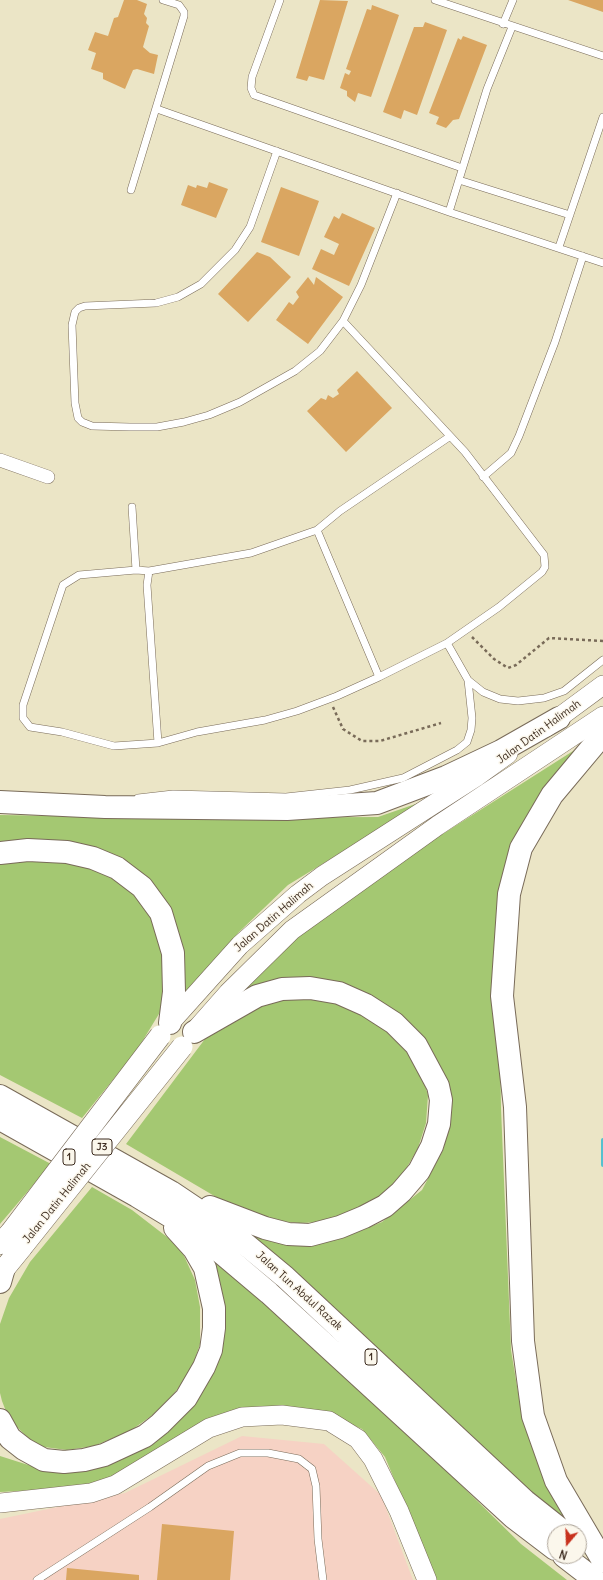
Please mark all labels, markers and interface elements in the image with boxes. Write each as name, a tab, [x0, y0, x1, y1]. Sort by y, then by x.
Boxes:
street label: Jalan Datin Halimah	[495, 697, 583, 767]
street label: Jalan Datin Halimah	[232, 879, 316, 955]
road number: J3	[92, 1139, 112, 1155]
road number: 1	[63, 1149, 75, 1165]
street label: Jalan Datin Halimah	[20, 1160, 94, 1246]
street label: Jalan Tun Abdul Razak	[253, 1249, 345, 1333]
road number: 1	[365, 1349, 377, 1365]
north arrow	[547, 1524, 587, 1564]
text: N	[558, 1547, 569, 1562]

